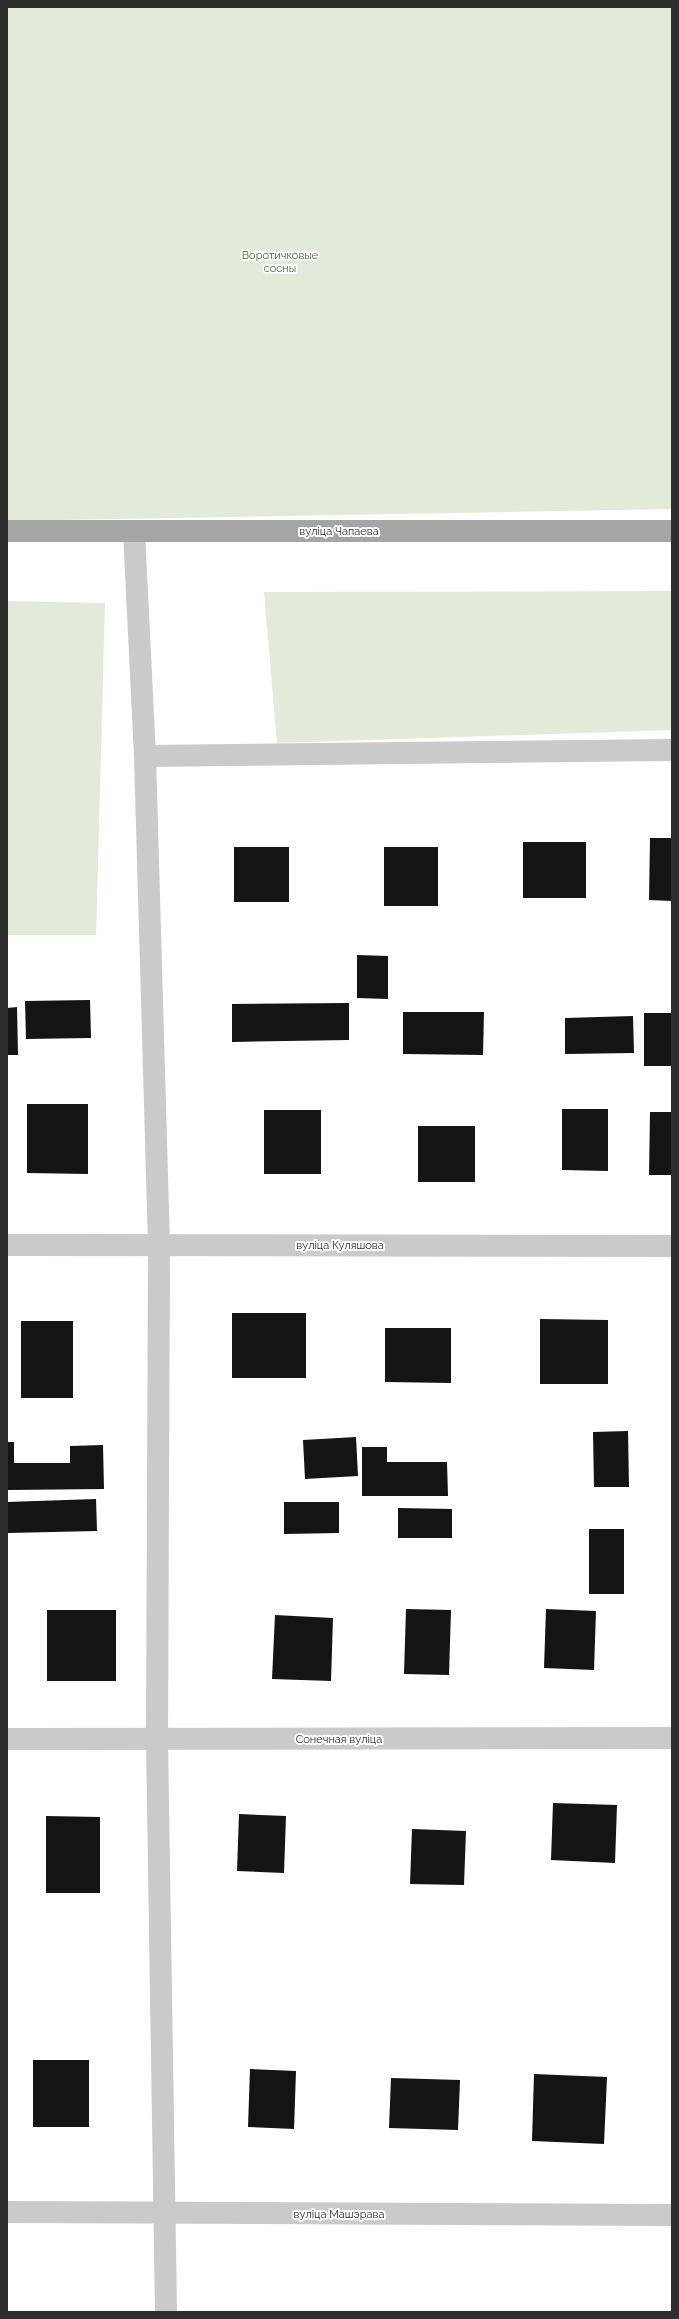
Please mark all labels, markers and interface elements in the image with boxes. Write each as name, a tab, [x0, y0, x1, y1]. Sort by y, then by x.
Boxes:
park label: Воротичковые сосны	[242, 249, 319, 275]
street label: вуліца Чапаева	[299, 525, 379, 538]
street label: вуліца Куляшова	[296, 1239, 384, 1252]
street label: Сонечная вуліца	[296, 1733, 382, 1746]
street label: вуліца Машэрава	[294, 2208, 384, 2221]

